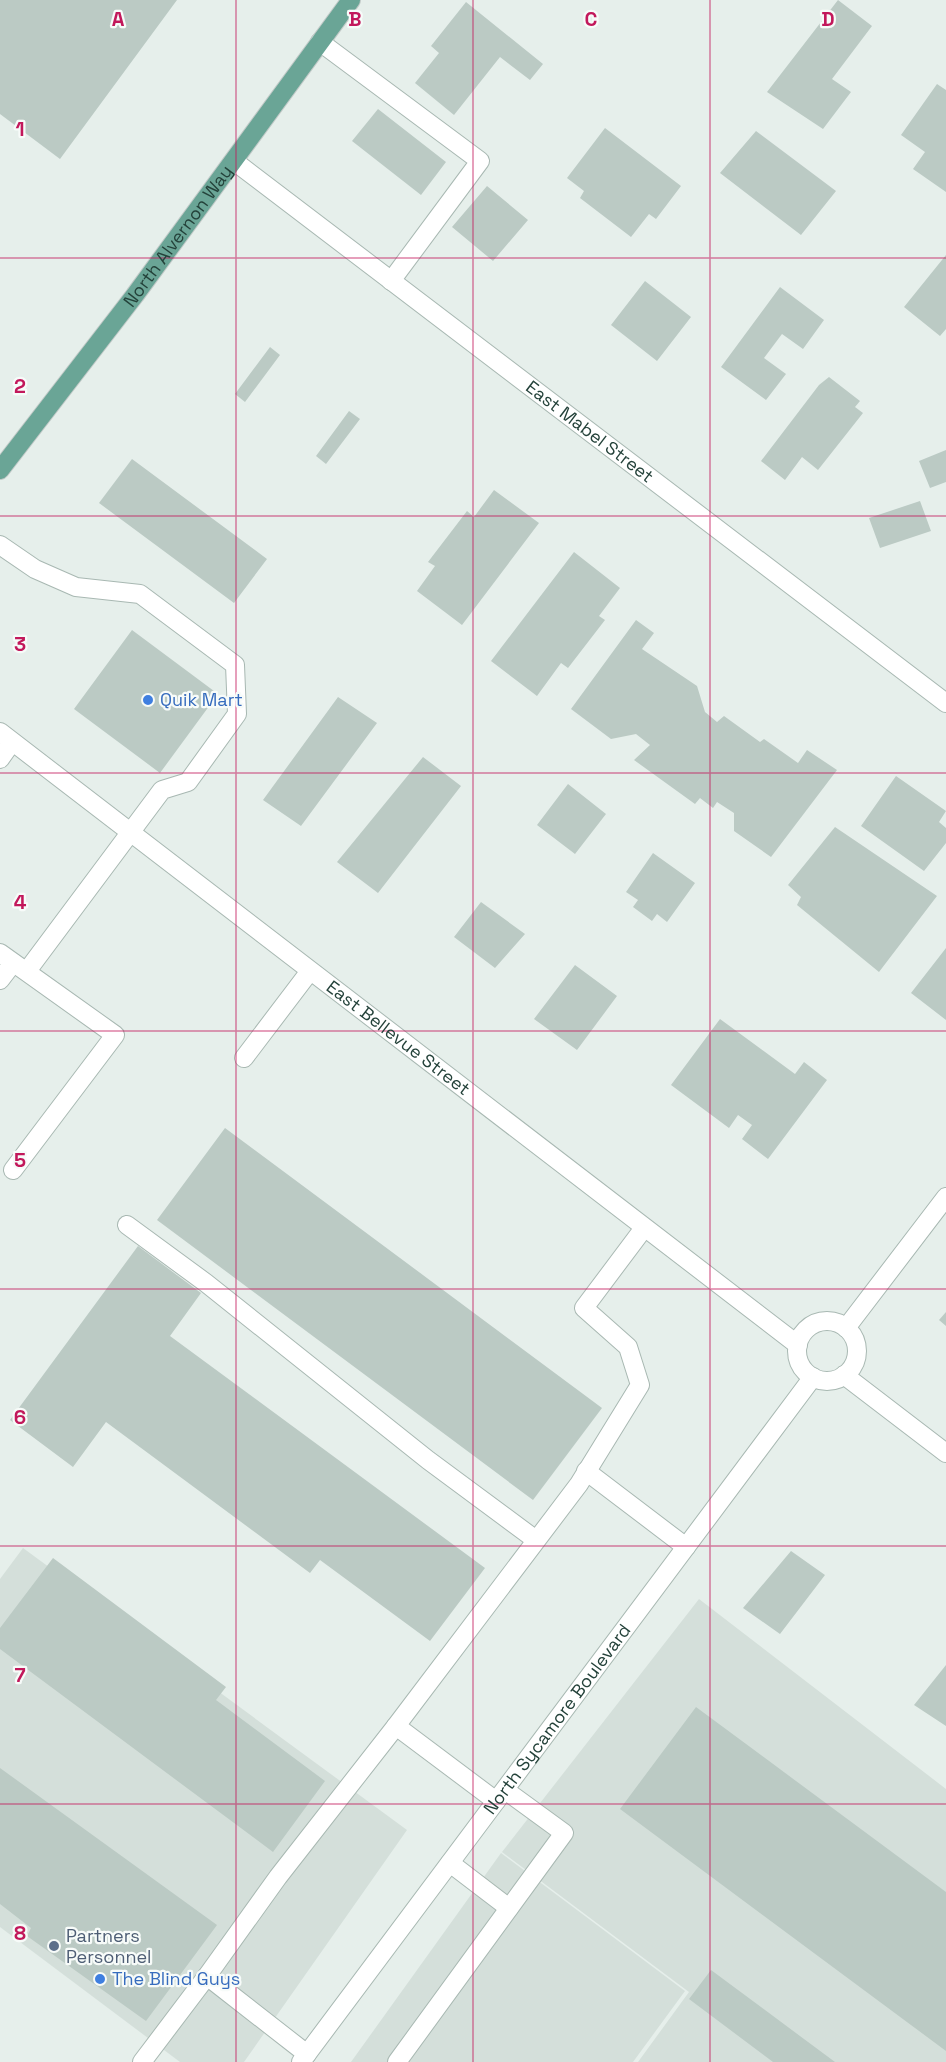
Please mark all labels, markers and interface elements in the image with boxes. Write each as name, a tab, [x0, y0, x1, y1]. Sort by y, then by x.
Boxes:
text: A	[112, 6, 125, 32]
text: B	[348, 6, 362, 32]
text: C	[585, 6, 598, 32]
text: D	[821, 6, 835, 32]
text: 1	[15, 116, 25, 142]
street label: North Alvernon Way	[118, 160, 237, 311]
text: 2	[14, 373, 26, 399]
street label: East Mabel Street	[521, 375, 659, 487]
text: 3	[14, 631, 26, 657]
place label: Quik Mart	[160, 688, 243, 711]
marker: Quik Mart	[141, 693, 155, 707]
text: 4	[14, 889, 27, 915]
street label: East Bellevue Street	[322, 975, 475, 1100]
text: 5	[14, 1147, 26, 1173]
text: 6	[14, 1404, 26, 1430]
street label: North Sycamore Boulevard	[478, 1619, 636, 1819]
text: 7	[14, 1662, 26, 1688]
text: 8	[14, 1920, 26, 1946]
place label: Partners Personnel	[66, 1924, 152, 1968]
marker: Partners Personnel	[47, 1939, 61, 1953]
place label: The Blind Guys	[112, 1967, 240, 1990]
marker: The Blind Guys	[93, 1972, 107, 1986]

